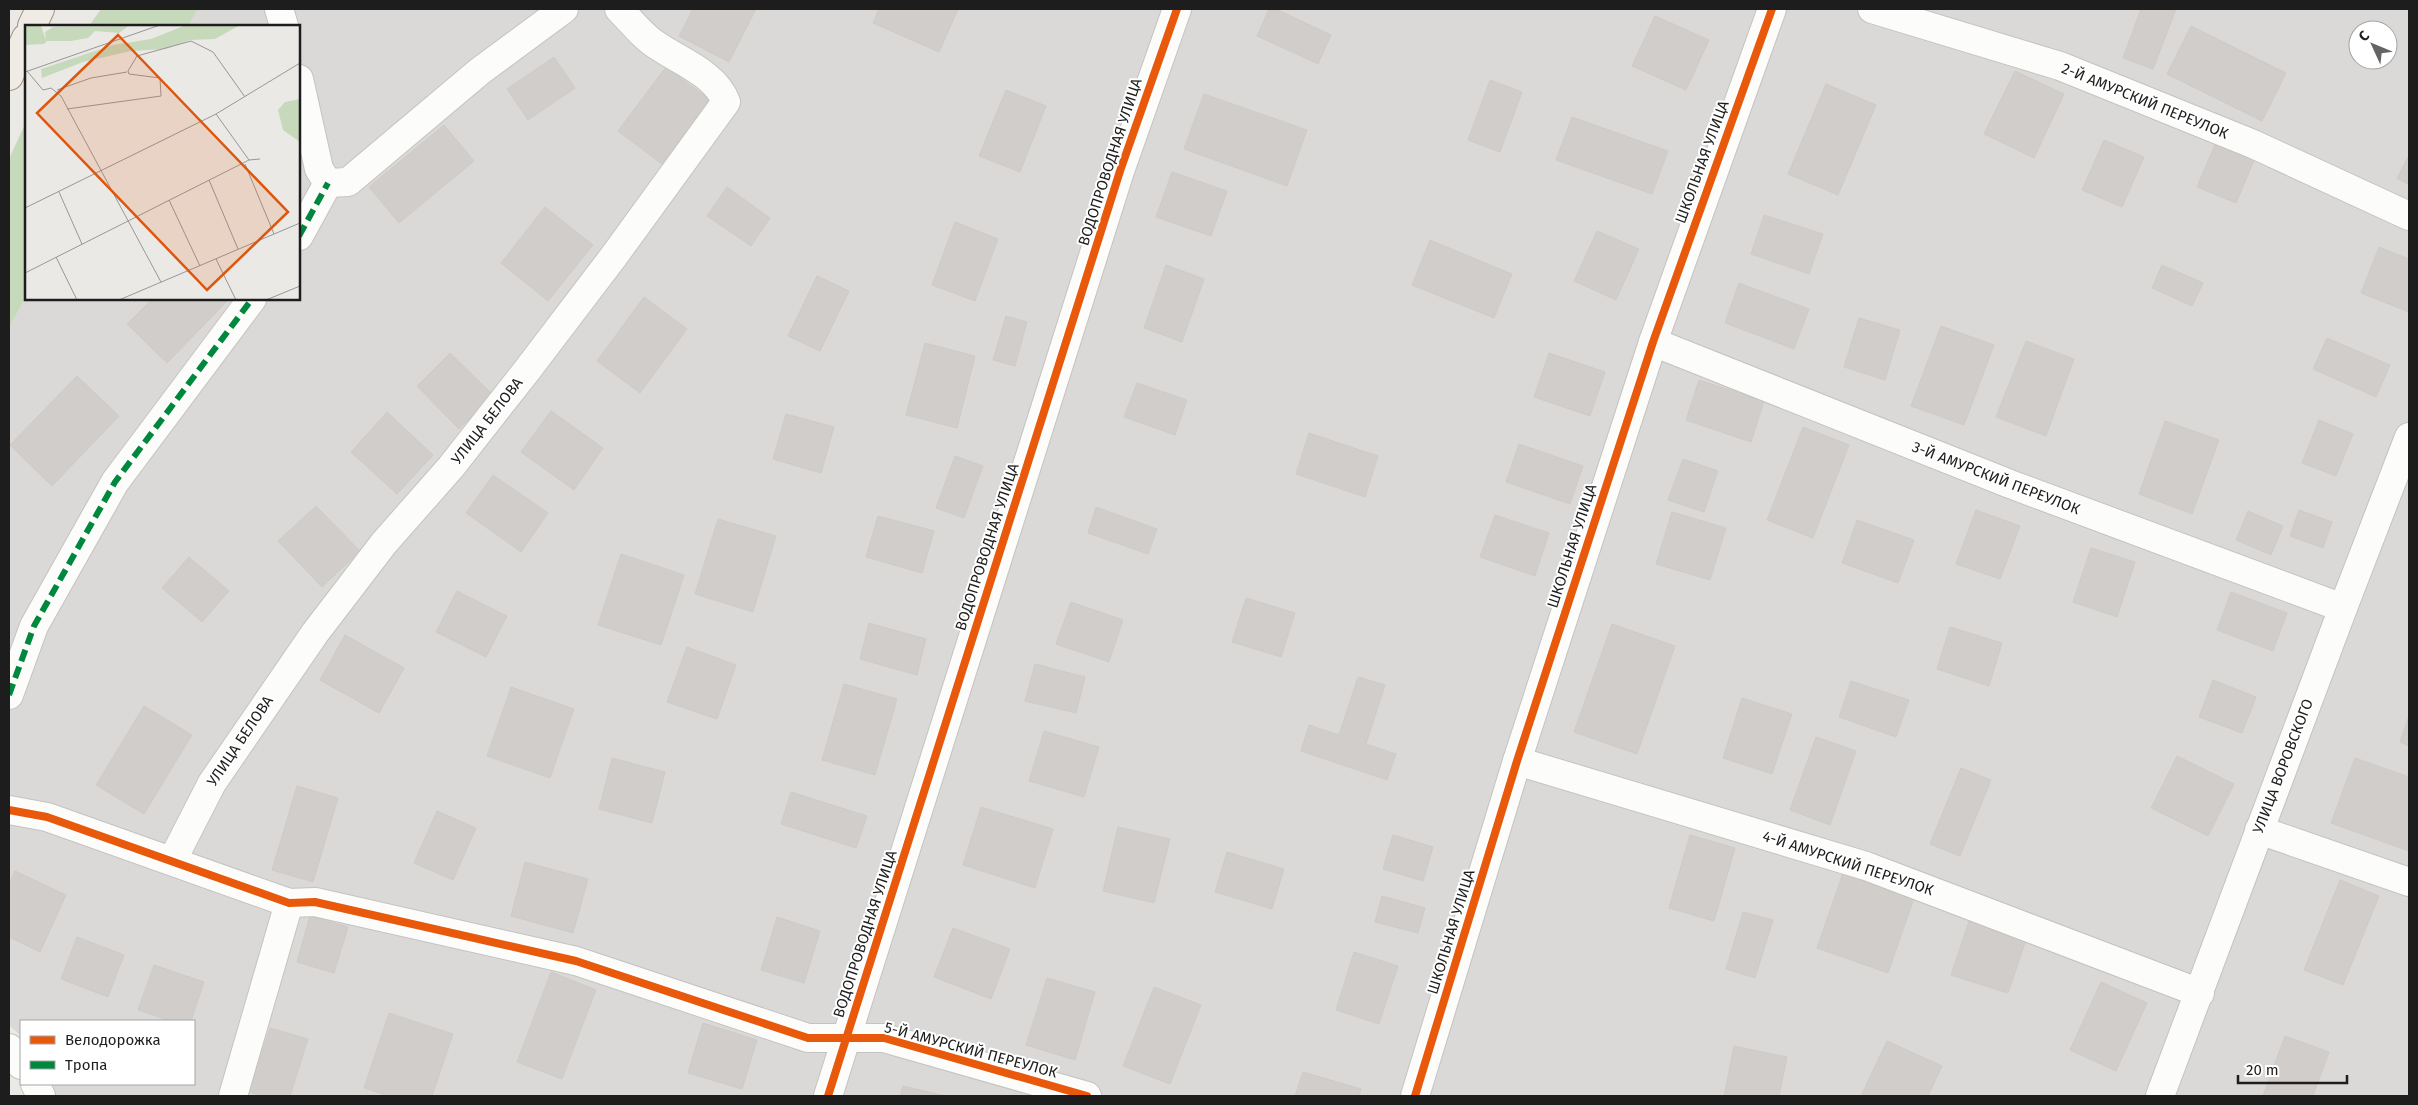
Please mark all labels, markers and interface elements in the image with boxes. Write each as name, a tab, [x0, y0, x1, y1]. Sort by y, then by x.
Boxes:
north arrow	[2348, 20, 2398, 70]
inset map	[25, 25, 300, 300]
text: С	[2355, 28, 2373, 45]
street label: 2-Й АМУРСКИЙ ПЕРЕУЛОК	[2059, 59, 2231, 143]
street label: ВОДОПРОВОДНАЯ УЛИЦА	[1074, 76, 1146, 248]
street label: ШКОЛЬНАЯ УЛИЦА	[1671, 98, 1733, 226]
street label: УЛИЦА БЕЛОВА	[448, 374, 527, 468]
street label: 3-Й АМУРСКИЙ ПЕРЕУЛОК	[1910, 438, 2083, 518]
street label: ВОДОПРОВОДНАЯ УЛИЦА	[951, 461, 1023, 633]
street label: ШКОЛЬНАЯ УЛИЦА	[1543, 481, 1601, 610]
street label: УЛИЦА БЕЛОВА	[203, 692, 277, 790]
street label: УЛИЦА ВОРОВСКОГО	[2249, 696, 2317, 836]
street label: 4-Й АМУРСКИЙ ПЕРЕУЛОК	[1760, 827, 1936, 899]
street label: ВОДОПРОВОДНАЯ УЛИЦА	[829, 848, 901, 1020]
street label: ШКОЛЬНАЯ УЛИЦА	[1423, 867, 1479, 997]
street label: 5-Й АМУРСКИЙ ПЕРЕУЛОК	[883, 1018, 1060, 1082]
legend	[20, 1020, 195, 1085]
text: Велодорожка	[65, 1031, 161, 1049]
scale bar	[2238, 1052, 2347, 1084]
text: Тропа	[65, 1056, 107, 1074]
text: 20 m	[2246, 1061, 2279, 1079]

